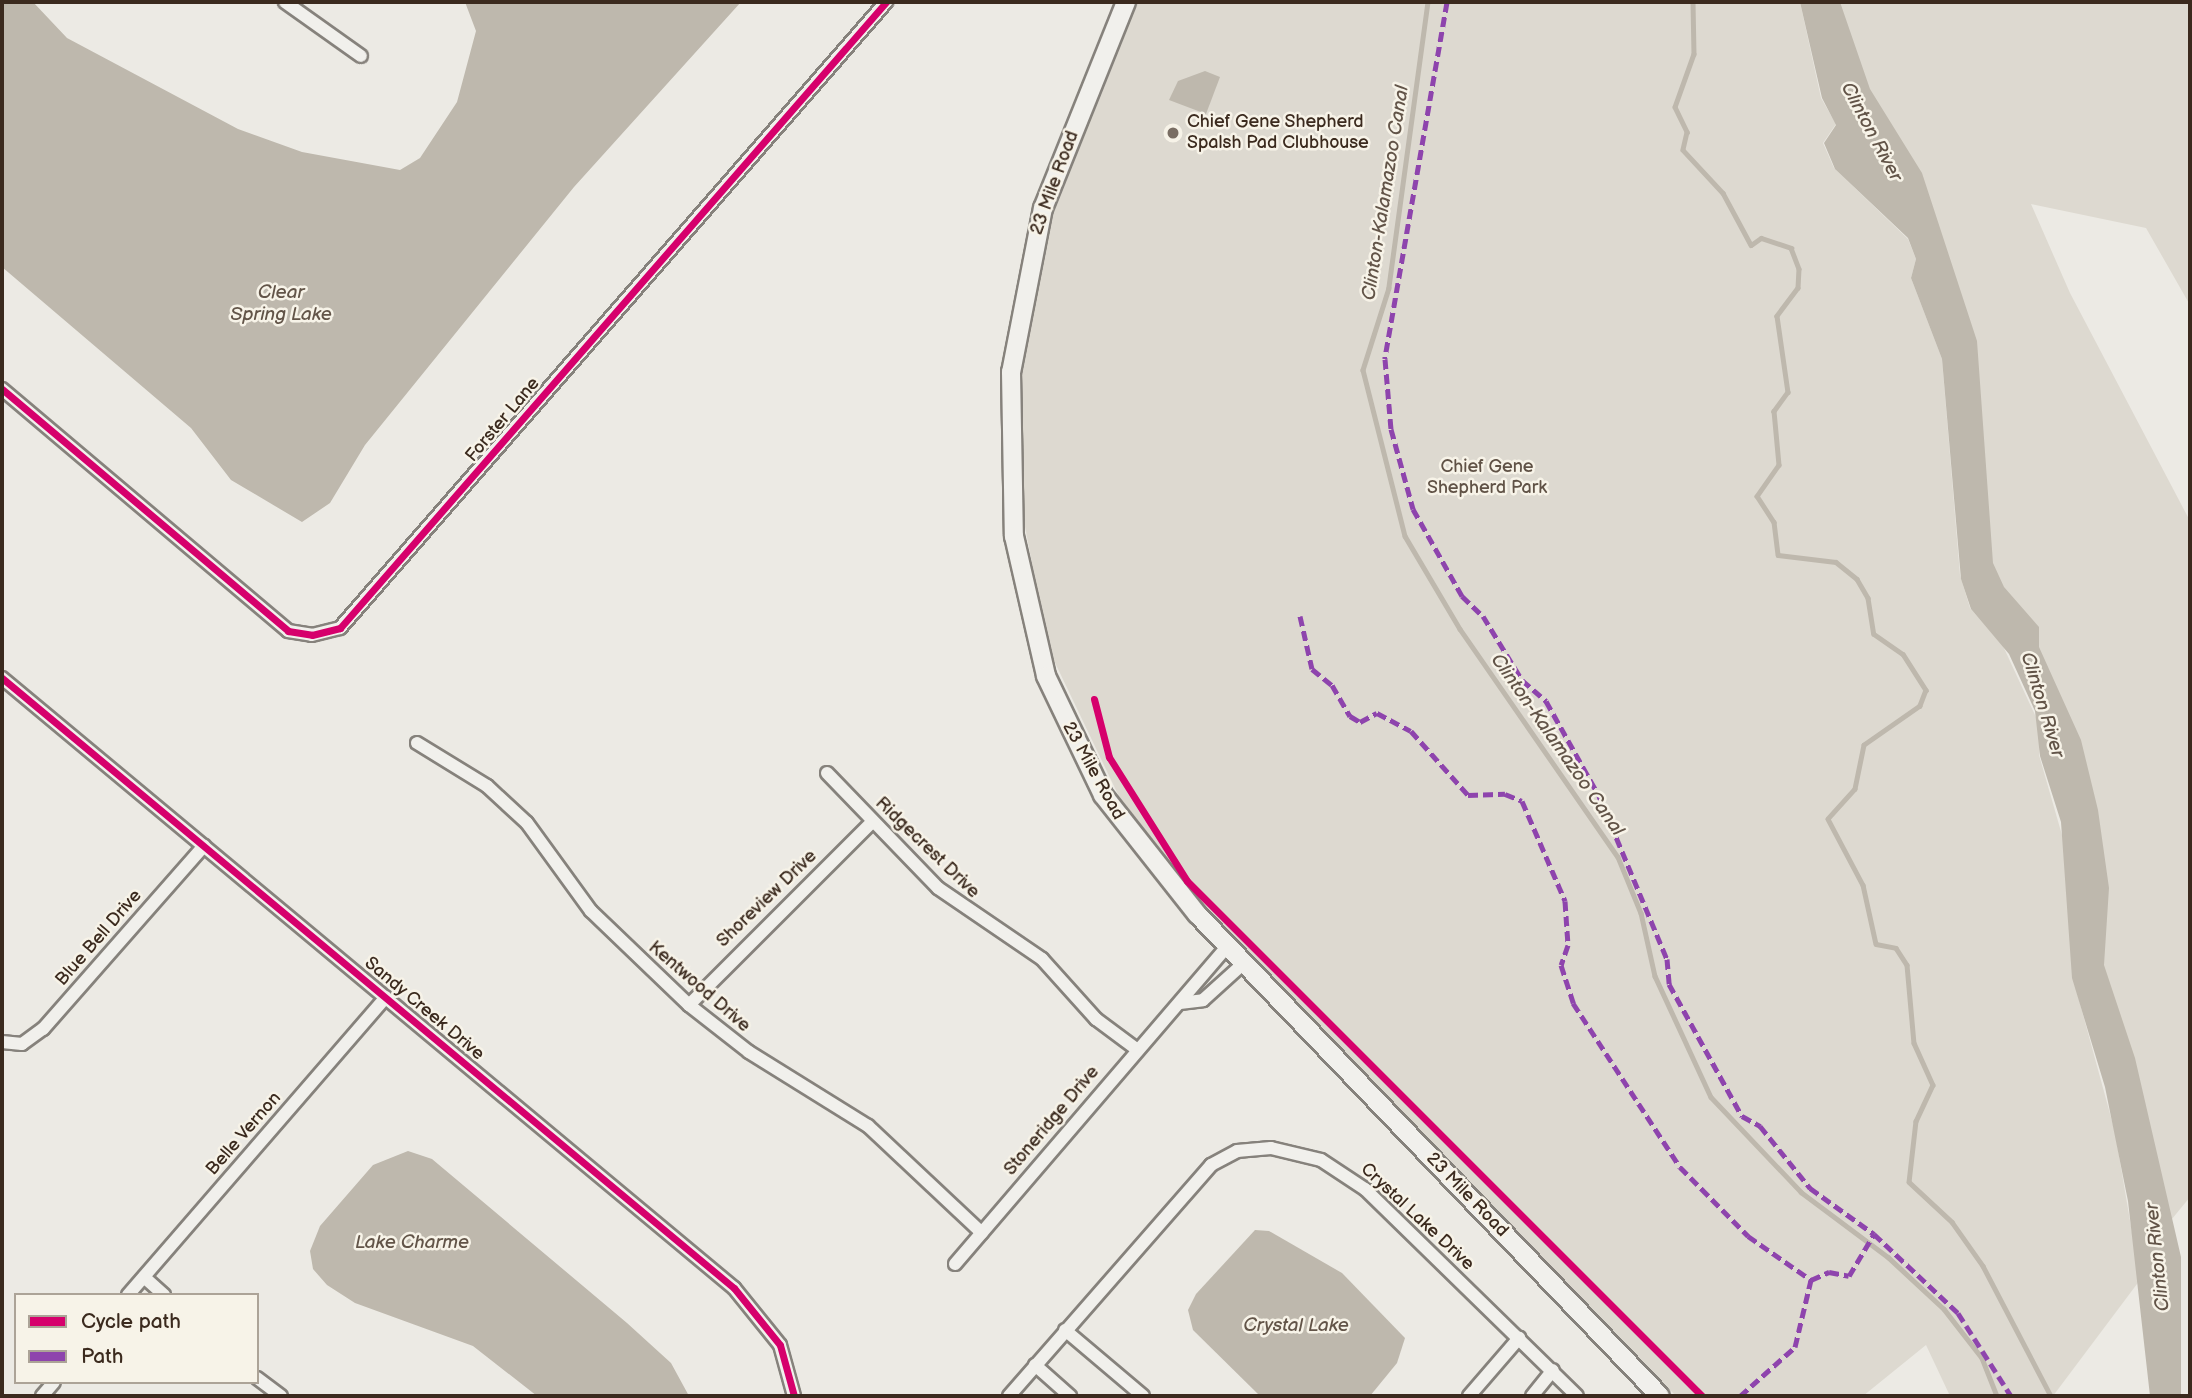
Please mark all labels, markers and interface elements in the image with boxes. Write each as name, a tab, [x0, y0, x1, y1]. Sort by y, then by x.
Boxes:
water label: Clinton River	[1835, 79, 1907, 185]
water label: Clinton-Kalamazoo Canal	[1358, 84, 1414, 302]
place label: Chief Gene Shepherd Spalsh Pad Clubhouse	[1187, 112, 1369, 154]
marker: Chief Gene Shepherd Spalsh Pad Clubhouse	[1165, 125, 1181, 141]
street label: 23 Mile Road	[1026, 128, 1084, 238]
water label: Clear Spring Lake	[230, 282, 332, 326]
street label: Forster Lane	[461, 373, 545, 467]
park label: Chief Gene Shepherd Park	[1427, 457, 1547, 500]
water label: Clinton-Kalamazoo Canal	[1485, 649, 1629, 841]
water label: Clinton River	[2015, 650, 2069, 760]
street label: 23 Mile Road	[1057, 718, 1129, 824]
street label: Ridgecrest Drive	[870, 793, 984, 903]
street label: Shoreview Drive	[713, 846, 821, 952]
street label: Blue Bell Drive	[51, 886, 147, 990]
street label: Kentwood Drive	[644, 937, 754, 1037]
street label: Sandy Creek Drive	[359, 952, 489, 1066]
street label: Stoneridge Drive	[1000, 1062, 1104, 1180]
street label: Belle Vernon	[202, 1088, 286, 1180]
street label: 23 Mile Road	[1421, 1148, 1513, 1242]
street label: Crystal Lake Drive	[1356, 1159, 1478, 1275]
water label: Clinton River	[2141, 1202, 2175, 1312]
water label: Lake Charme	[355, 1232, 469, 1254]
legend	[14, 1293, 259, 1384]
text: Cycle path	[81, 1309, 181, 1334]
water label: Crystal Lake	[1243, 1315, 1349, 1337]
text: Path	[81, 1344, 123, 1369]

